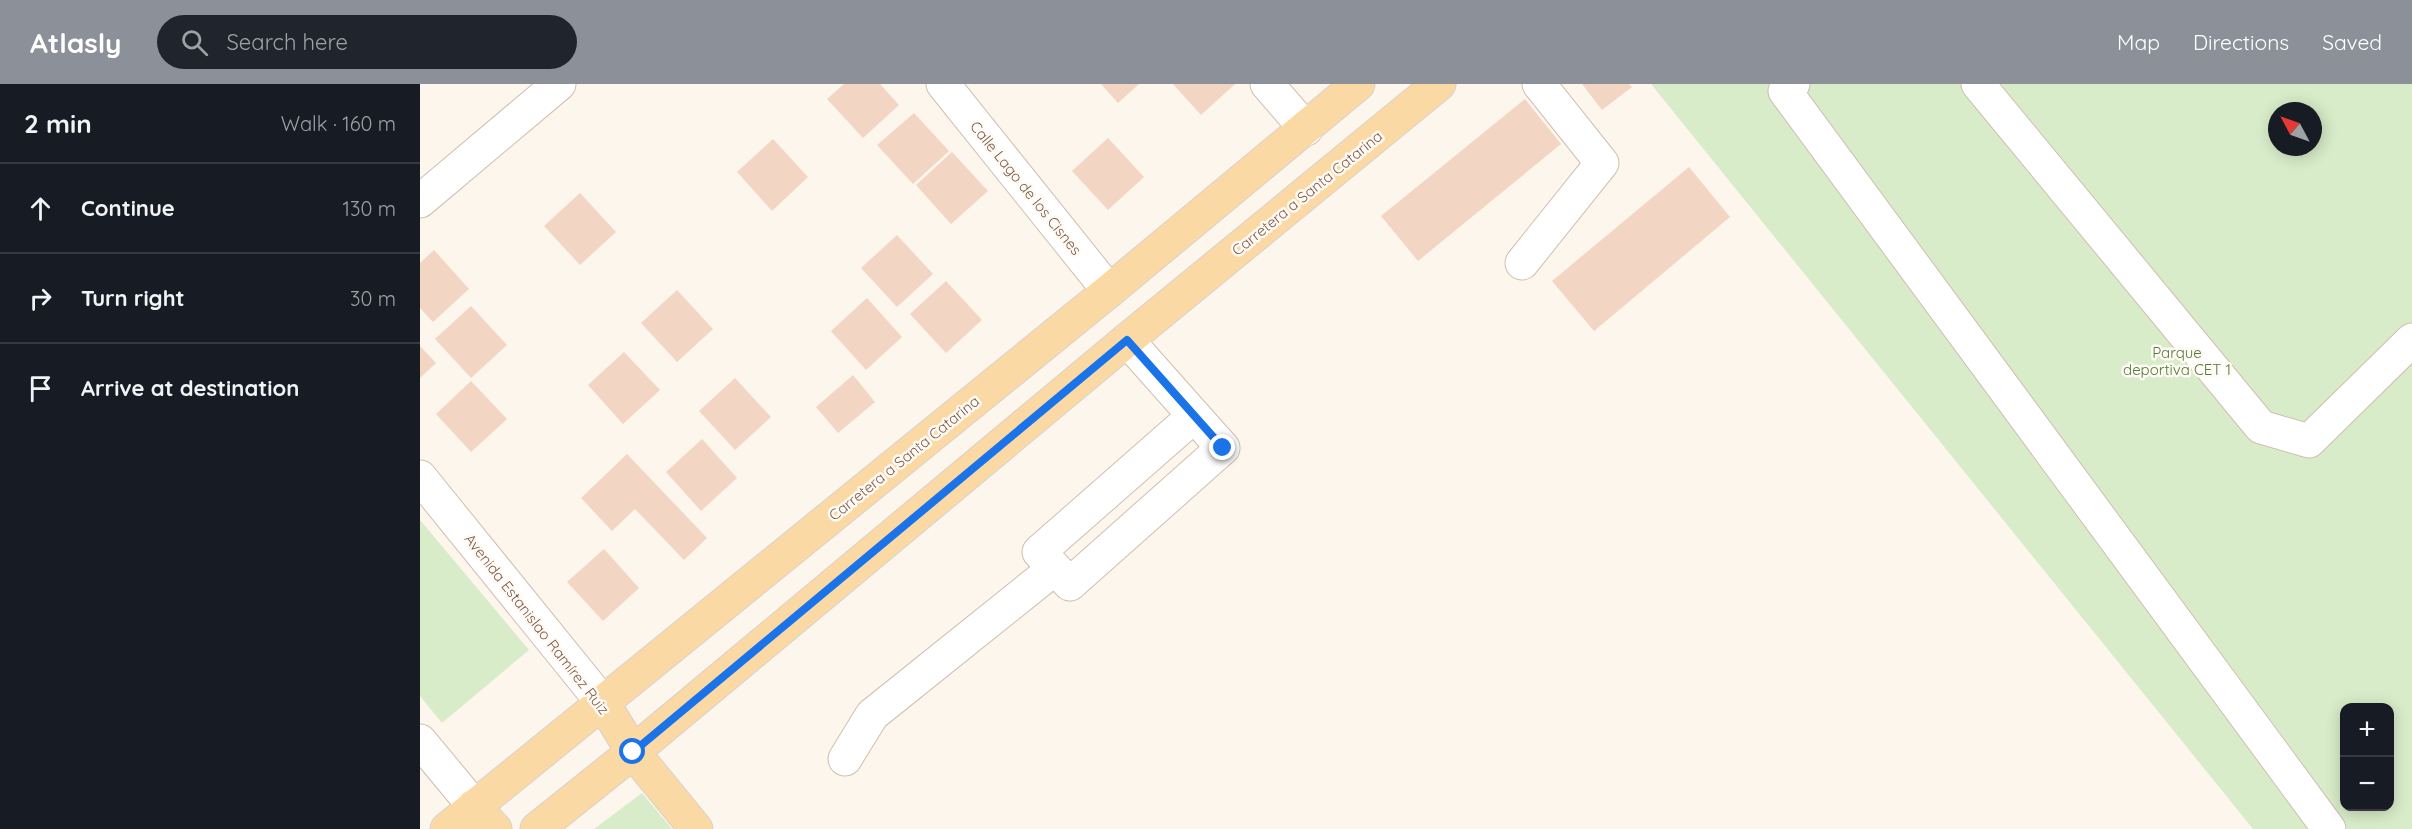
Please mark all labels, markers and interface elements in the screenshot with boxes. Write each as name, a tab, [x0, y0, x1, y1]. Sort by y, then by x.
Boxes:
search box	[157, 15, 577, 69]
text: Atlasly	[30, 25, 121, 60]
icon: search	[178, 26, 211, 59]
text: Search here	[226, 28, 348, 56]
text: Map	[2117, 29, 2160, 55]
text: Directions	[2193, 29, 2289, 55]
text: Saved	[2322, 29, 2382, 55]
north arrow	[2268, 102, 2322, 156]
text: 2 min	[24, 107, 92, 140]
text: Walk · 160 m	[281, 111, 396, 136]
street label: Calle Lago de los Cisnes	[966, 117, 1086, 259]
street label: Carretera a Santa Catarina	[1228, 126, 1386, 260]
icon: ahead	[24, 192, 57, 225]
text: Continue	[81, 194, 175, 222]
text: 130 m	[343, 196, 396, 221]
icon: right	[24, 282, 57, 315]
text: Turn right	[81, 284, 185, 312]
text: 30 m	[350, 286, 396, 311]
park label: Parque deportiva CET 1	[2123, 343, 2231, 379]
icon: arrive	[24, 372, 57, 405]
text: Arrive at destination	[81, 374, 299, 402]
street label: Carretera a Santa Catarina	[825, 391, 983, 525]
route end	[1209, 434, 1235, 460]
street label: Avenida Estanislao Ramírez Ruiz	[460, 530, 614, 718]
map controls	[2340, 703, 2394, 811]
button: +	[2340, 703, 2394, 757]
route start	[619, 738, 645, 764]
button: −	[2340, 757, 2394, 811]

